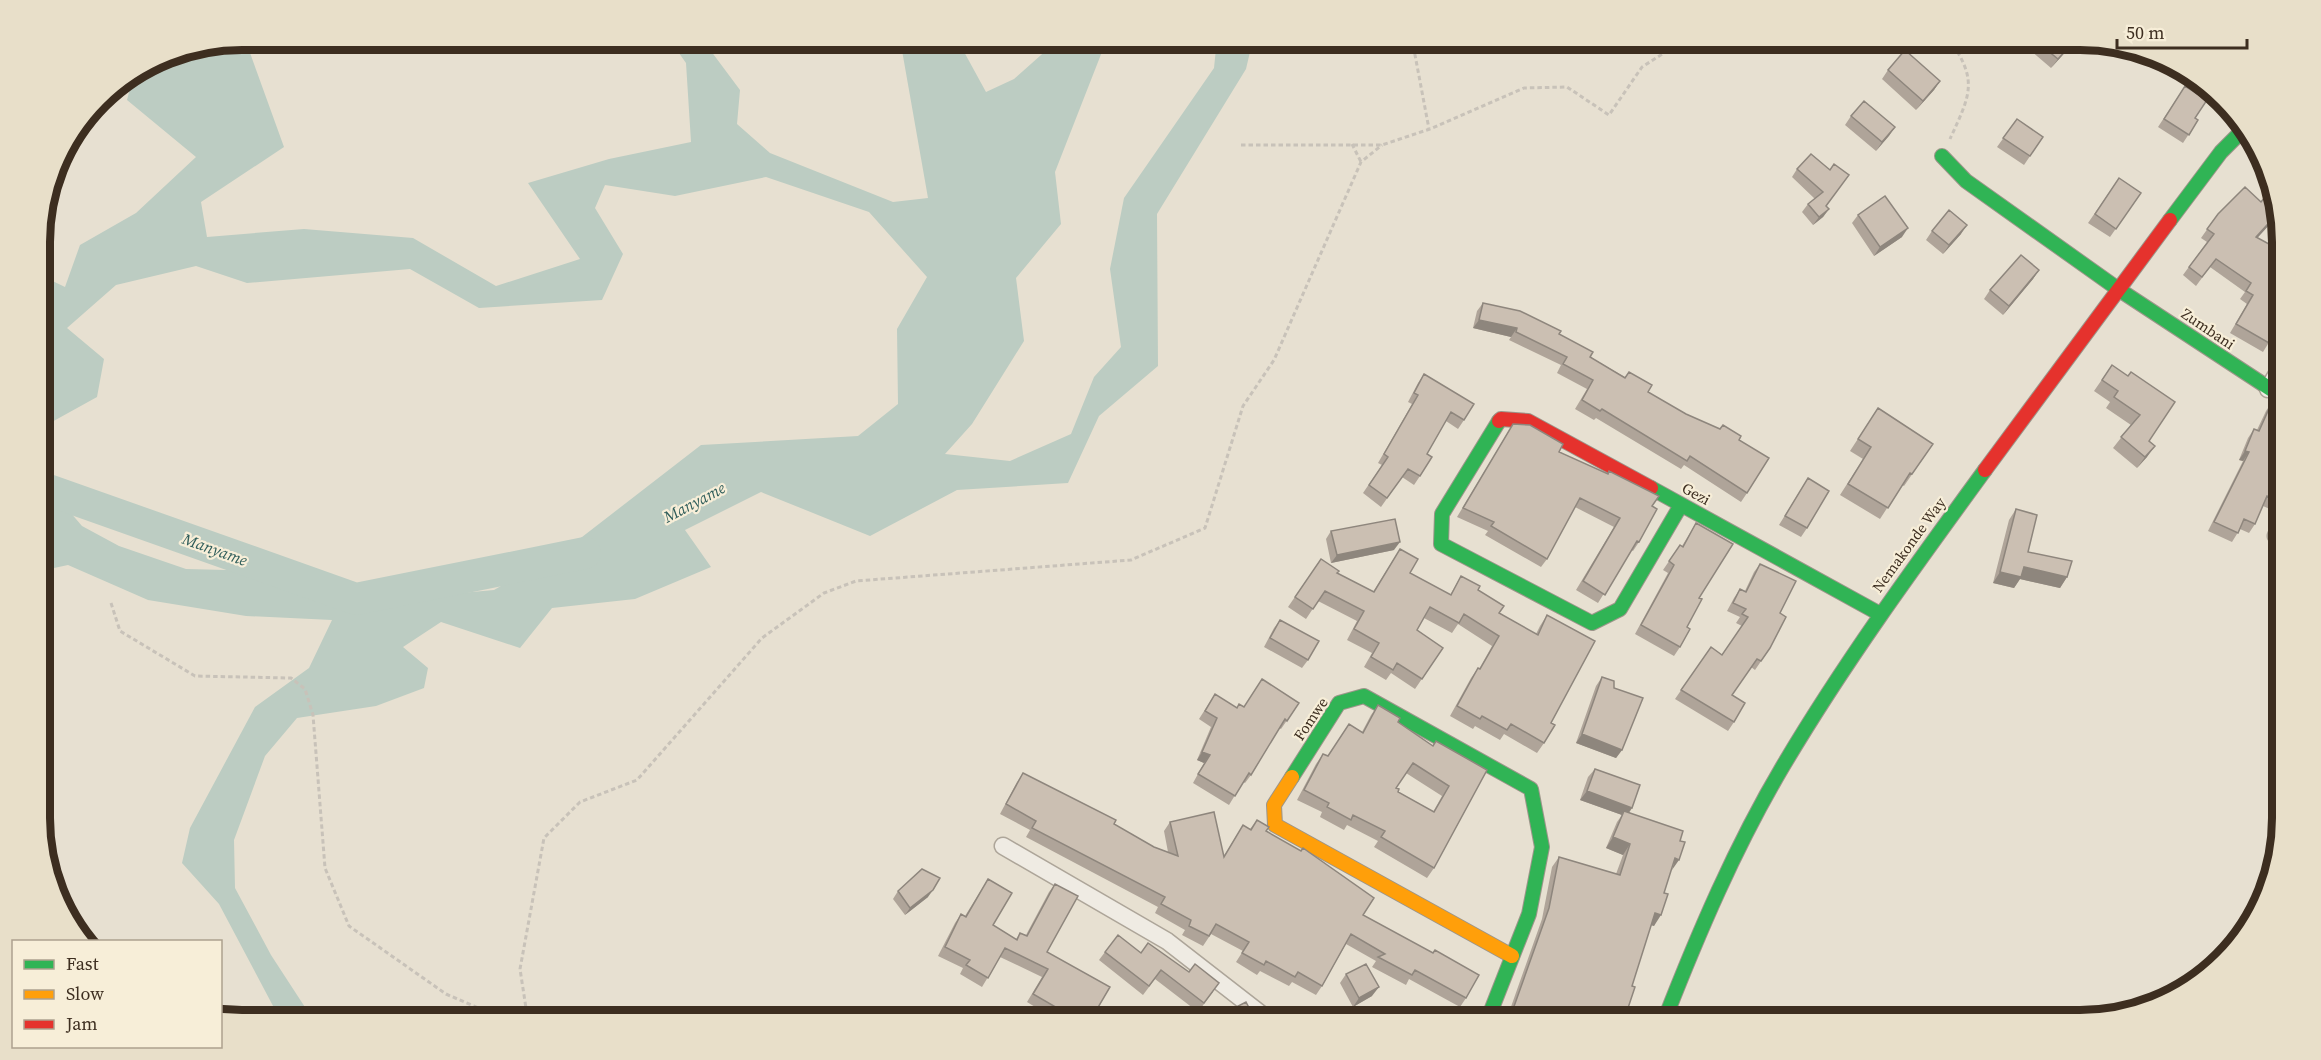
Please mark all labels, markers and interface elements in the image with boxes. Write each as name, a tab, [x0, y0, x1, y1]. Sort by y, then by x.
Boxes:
scale bar	[2117, 12, 2248, 50]
text: 50 m	[2126, 20, 2164, 45]
street label: Zumbani	[2177, 303, 2239, 354]
water label: Manyame	[658, 476, 729, 528]
street label: Gezi	[1678, 477, 1714, 510]
street label: Nemakonde Way	[1867, 493, 1950, 596]
water label: Manyame	[179, 527, 251, 571]
street label: Fomwe	[1288, 693, 1333, 745]
legend	[12, 940, 222, 1048]
text: Fast	[66, 951, 99, 976]
text: Slow	[66, 981, 104, 1006]
text: Jam	[65, 1011, 98, 1036]

